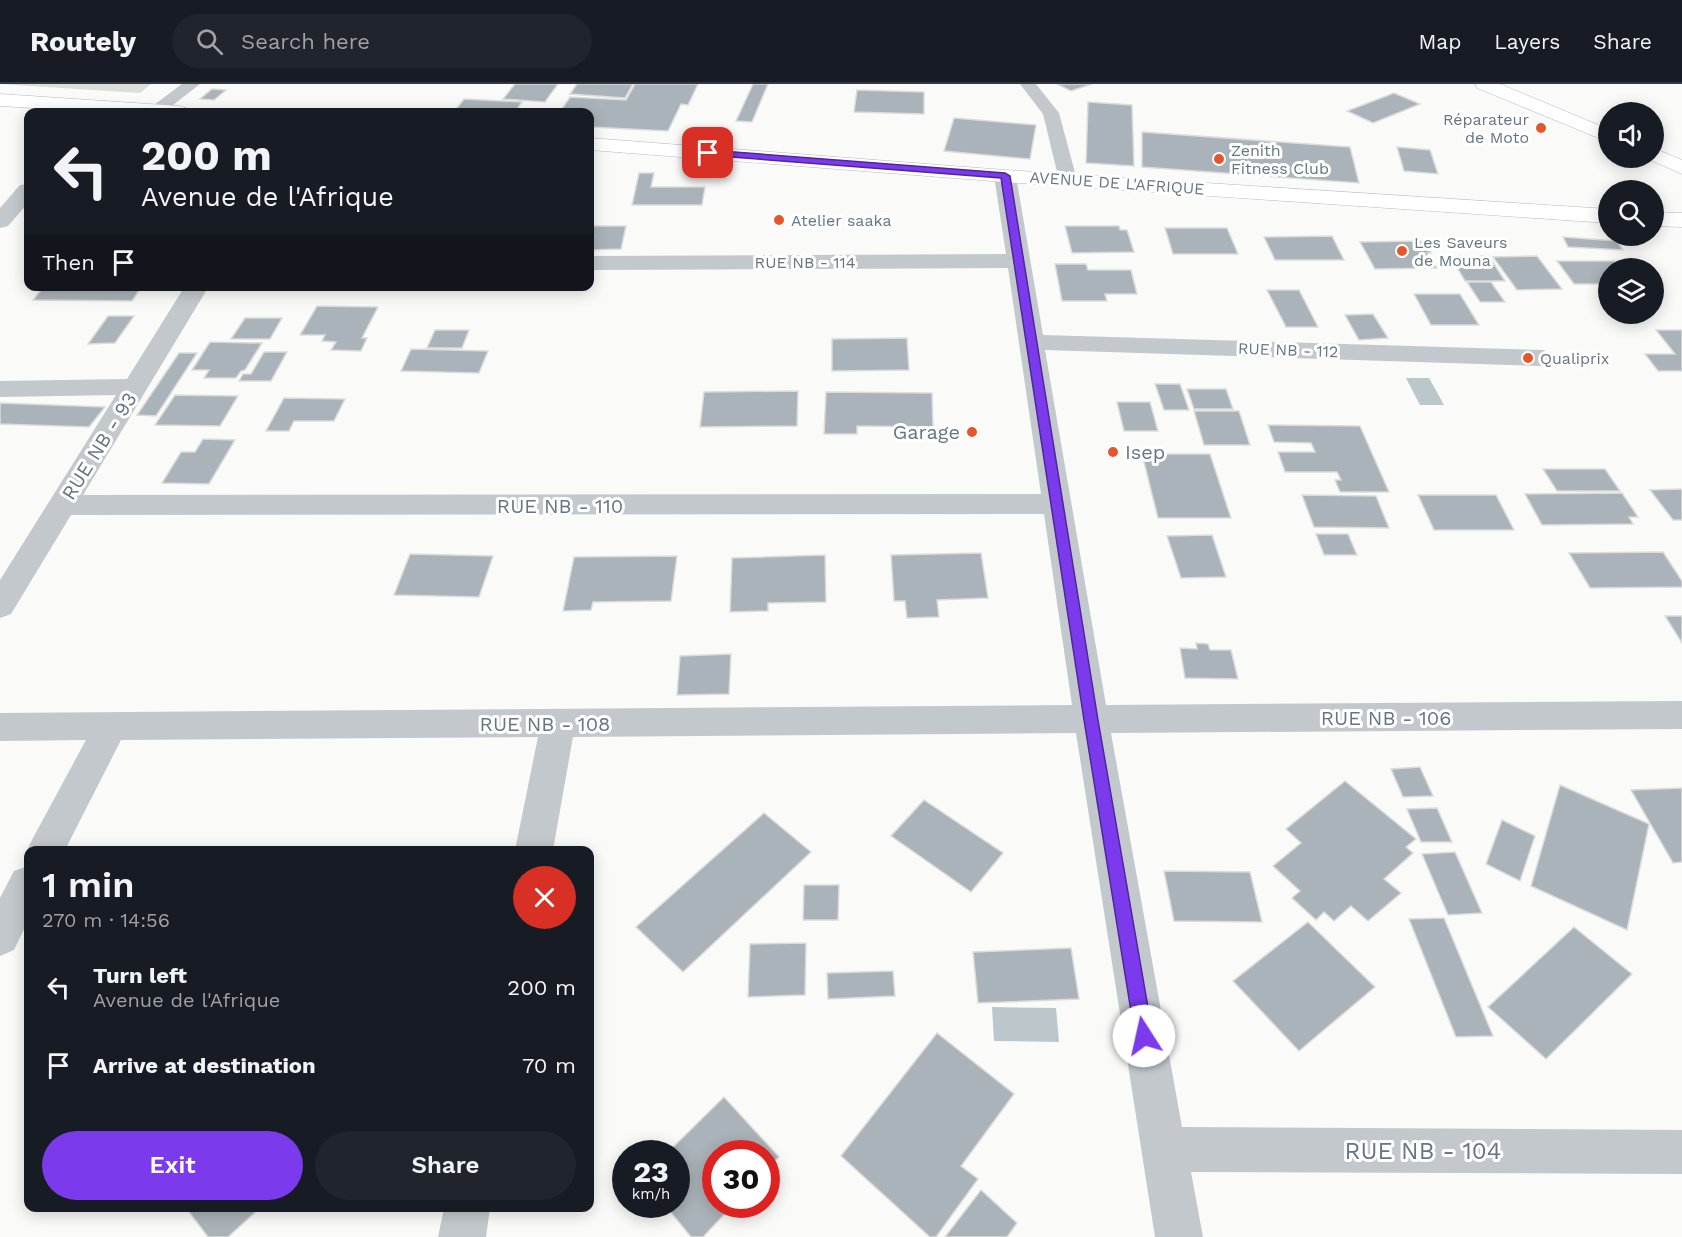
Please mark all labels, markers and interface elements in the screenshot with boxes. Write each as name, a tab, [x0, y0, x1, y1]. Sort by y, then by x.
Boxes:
search box	[172, 14, 592, 68]
text: Routely	[30, 25, 136, 58]
icon: search	[193, 25, 226, 58]
text: Search here	[241, 29, 370, 54]
text: Map	[1418, 29, 1461, 54]
text: Layers	[1494, 29, 1560, 54]
text: Share	[1593, 29, 1652, 54]
map controls	[1598, 102, 1664, 324]
button: sound	[1598, 102, 1664, 168]
place label: Réparateur de Moto	[1443, 110, 1529, 147]
marker: Réparateur de Moto	[1534, 121, 1548, 135]
pin	[682, 127, 733, 178]
text: 200 m	[141, 131, 272, 180]
icon: left	[42, 132, 120, 210]
icon: arrive	[691, 136, 724, 169]
place label: Zenith Fitness Club	[1231, 141, 1329, 178]
marker: Zenith Fitness Club	[1212, 152, 1226, 166]
street label: AVENUE DE L'AFRIQUE	[1029, 167, 1205, 199]
button: search	[1598, 180, 1664, 246]
text: Avenue de l'Afrique	[141, 181, 394, 213]
place label: Atelier saaka	[791, 211, 891, 230]
marker: Atelier saaka	[772, 213, 786, 227]
place label: Les Saveurs de Mouna	[1414, 233, 1507, 270]
marker: Les Saveurs de Mouna	[1395, 244, 1409, 258]
icon: arrive	[107, 246, 140, 279]
text: Then	[42, 250, 95, 275]
street label: RUE NB - 114	[755, 253, 856, 272]
button: layers	[1598, 258, 1664, 324]
street label: RUE NB - 112	[1238, 339, 1338, 361]
place label: Qualiprix	[1540, 349, 1609, 368]
marker: Qualiprix	[1521, 351, 1535, 365]
street label: RUE NB - 93	[56, 388, 142, 504]
place label: Garage	[893, 420, 960, 444]
marker: Garage	[965, 425, 979, 439]
place label: Isep	[1125, 440, 1165, 464]
marker: Isep	[1106, 445, 1120, 459]
street label: RUE NB - 110	[497, 494, 623, 518]
street label: RUE NB - 106	[1321, 706, 1451, 730]
street label: RUE NB - 108	[480, 712, 610, 736]
text: 1 min	[42, 864, 134, 906]
button: close	[513, 866, 576, 929]
text: 270 m · 14:56	[42, 908, 170, 932]
text: Turn left	[93, 963, 187, 988]
icon: left	[42, 971, 75, 1004]
text: 200 m	[507, 975, 576, 1000]
text: Avenue de l'Afrique	[93, 988, 280, 1012]
position arrow	[1112, 1004, 1176, 1068]
icon: arrive	[42, 1049, 75, 1082]
text: Arrive at destination	[93, 1053, 316, 1078]
text: 70 m	[522, 1053, 576, 1078]
button: Exit	[42, 1131, 303, 1200]
button: Share	[315, 1131, 576, 1200]
street label: RUE NB - 104	[1345, 1137, 1501, 1165]
speed limit sign: 30	[702, 1140, 780, 1218]
text: 23	[633, 1154, 669, 1189]
text: km/h	[632, 1185, 670, 1203]

